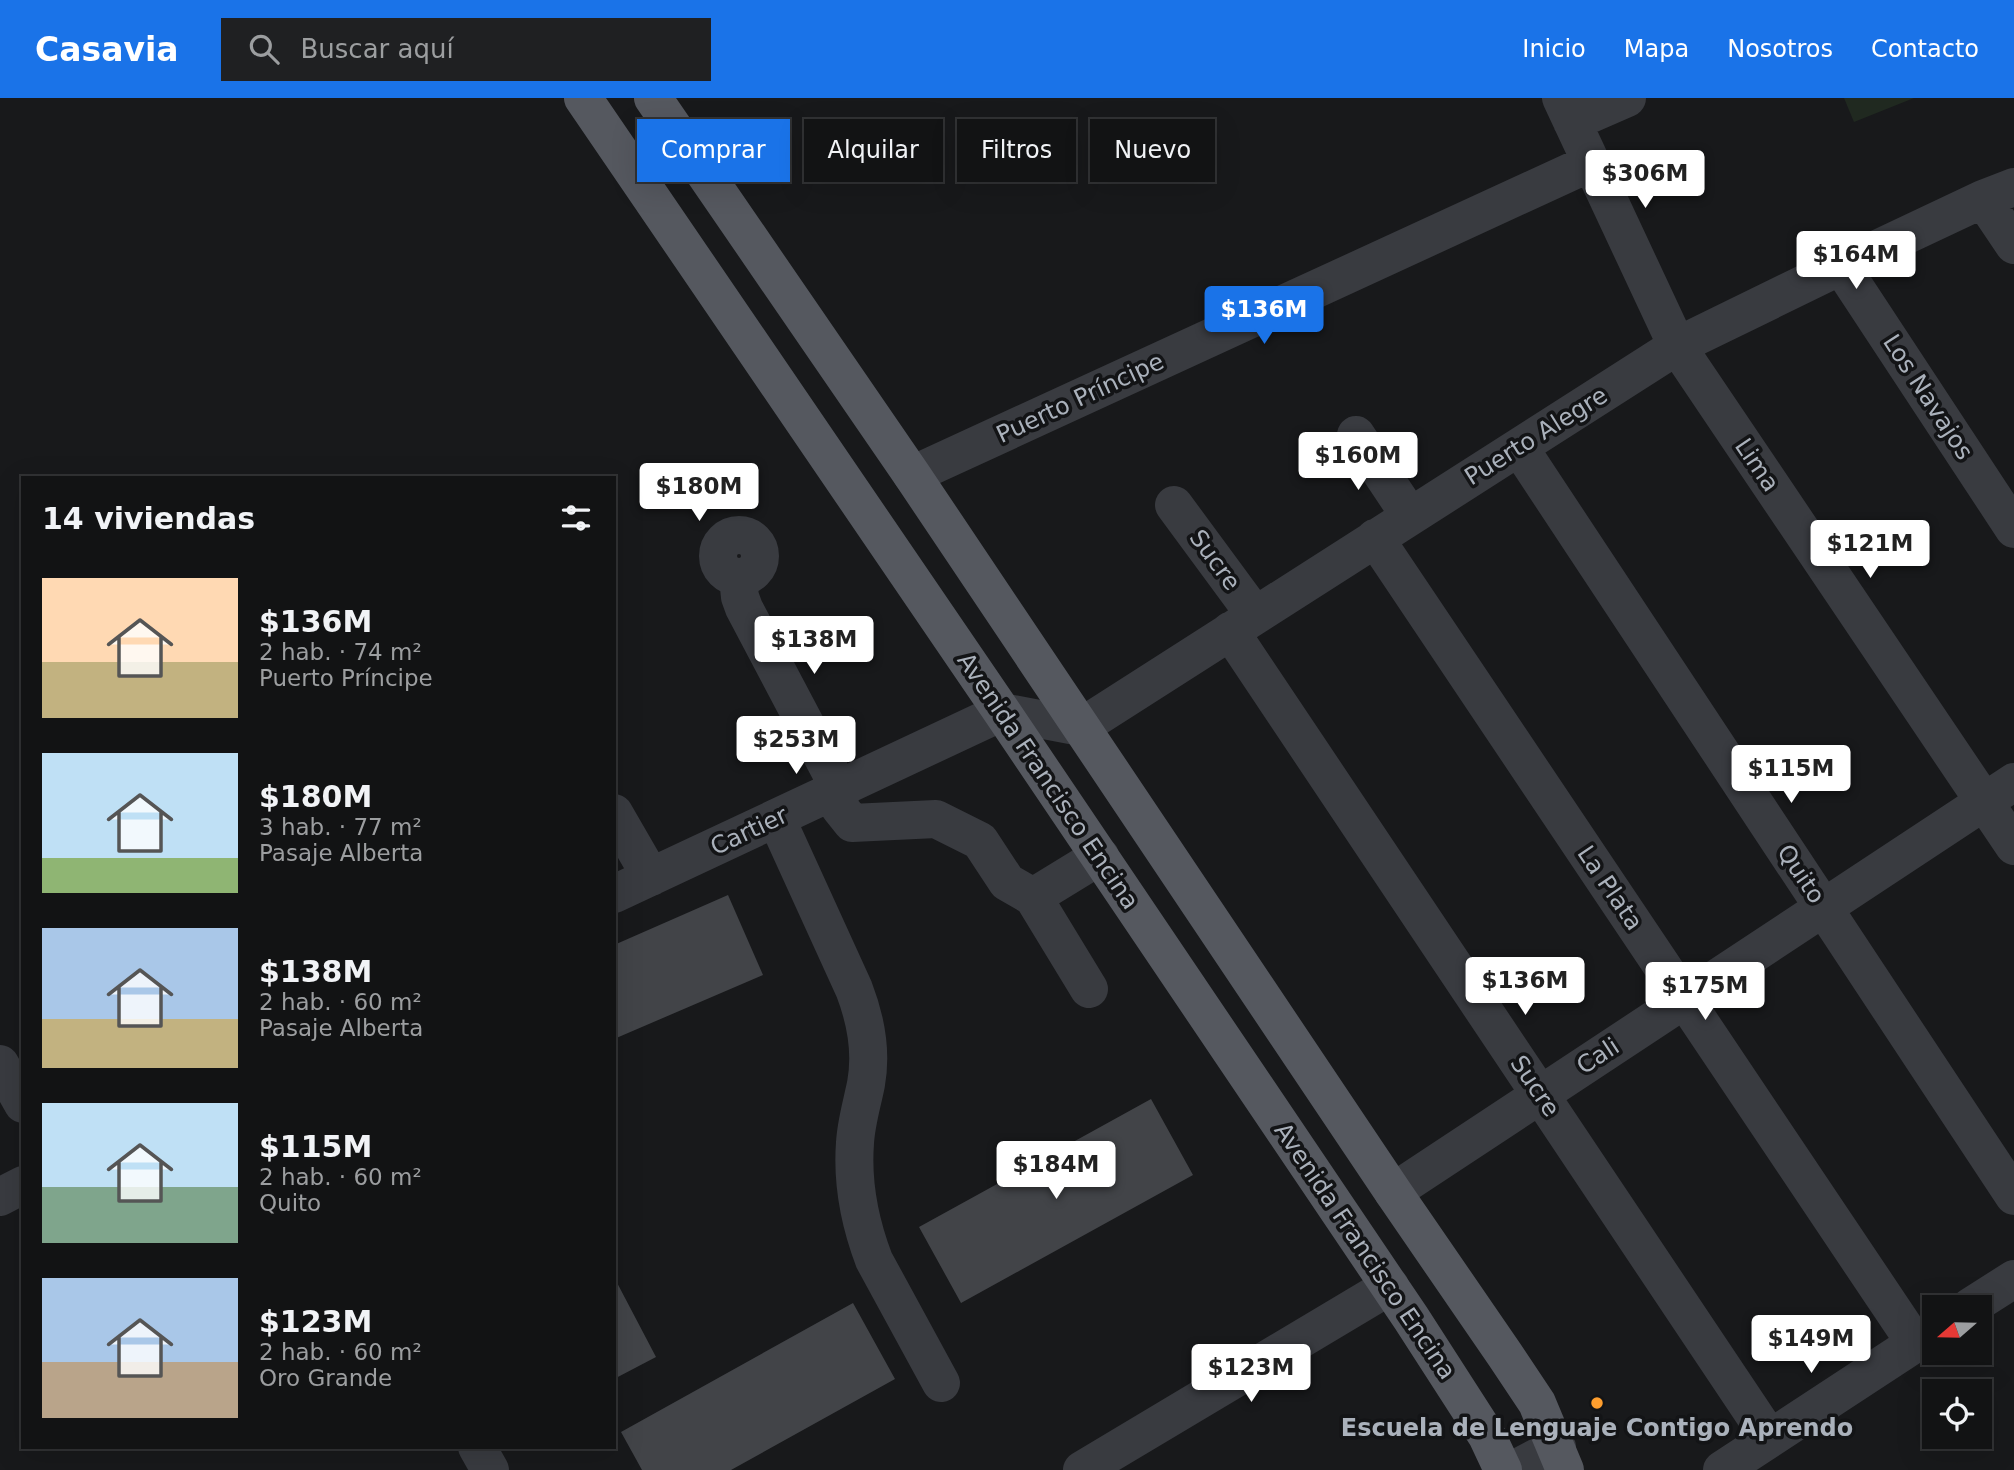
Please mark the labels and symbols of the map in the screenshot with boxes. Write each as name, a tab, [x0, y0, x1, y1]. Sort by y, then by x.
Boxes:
pin: $306M	[1596, 150, 1694, 210]
pin: $164M	[1807, 232, 1905, 291]
pin: $136M	[1215, 286, 1313, 346]
street label: Los Navajos	[1877, 329, 1979, 465]
street label: Puerto Príncipe	[992, 347, 1168, 449]
street label: Puerto Alegre	[1460, 381, 1612, 491]
pin: $160M	[1309, 432, 1407, 492]
street label: Lima	[1729, 433, 1785, 497]
pin: $180M	[650, 464, 748, 523]
pin: $121M	[1821, 520, 1919, 580]
street label: Sucre	[1184, 524, 1246, 596]
pin: $138M	[765, 616, 863, 676]
street label: Avenida Francisco Encina	[952, 647, 1144, 915]
pin: $253M	[747, 716, 845, 776]
pin: $115M	[1742, 746, 1840, 805]
street label: Cartier	[706, 801, 792, 861]
street label: Quito	[1771, 839, 1831, 909]
street label: La Plata	[1572, 841, 1648, 935]
pin: $136M	[1476, 958, 1574, 1017]
pin: $175M	[1656, 962, 1754, 1022]
street label: Cali	[1572, 1032, 1624, 1080]
street label: Sucre	[1504, 1050, 1566, 1122]
street label: Avenida Francisco Encina	[1269, 1117, 1461, 1385]
pin: $184M	[1007, 1142, 1105, 1201]
north arrow	[1922, 1295, 1992, 1365]
pin: $149M	[1762, 1316, 1860, 1375]
pin: $123M	[1202, 1344, 1300, 1404]
marker: Escuela de Lenguaje Contigo Aprendo	[1589, 1395, 1605, 1411]
place label: Escuela de Lenguaje Contigo Aprendo	[1341, 1414, 1853, 1442]

